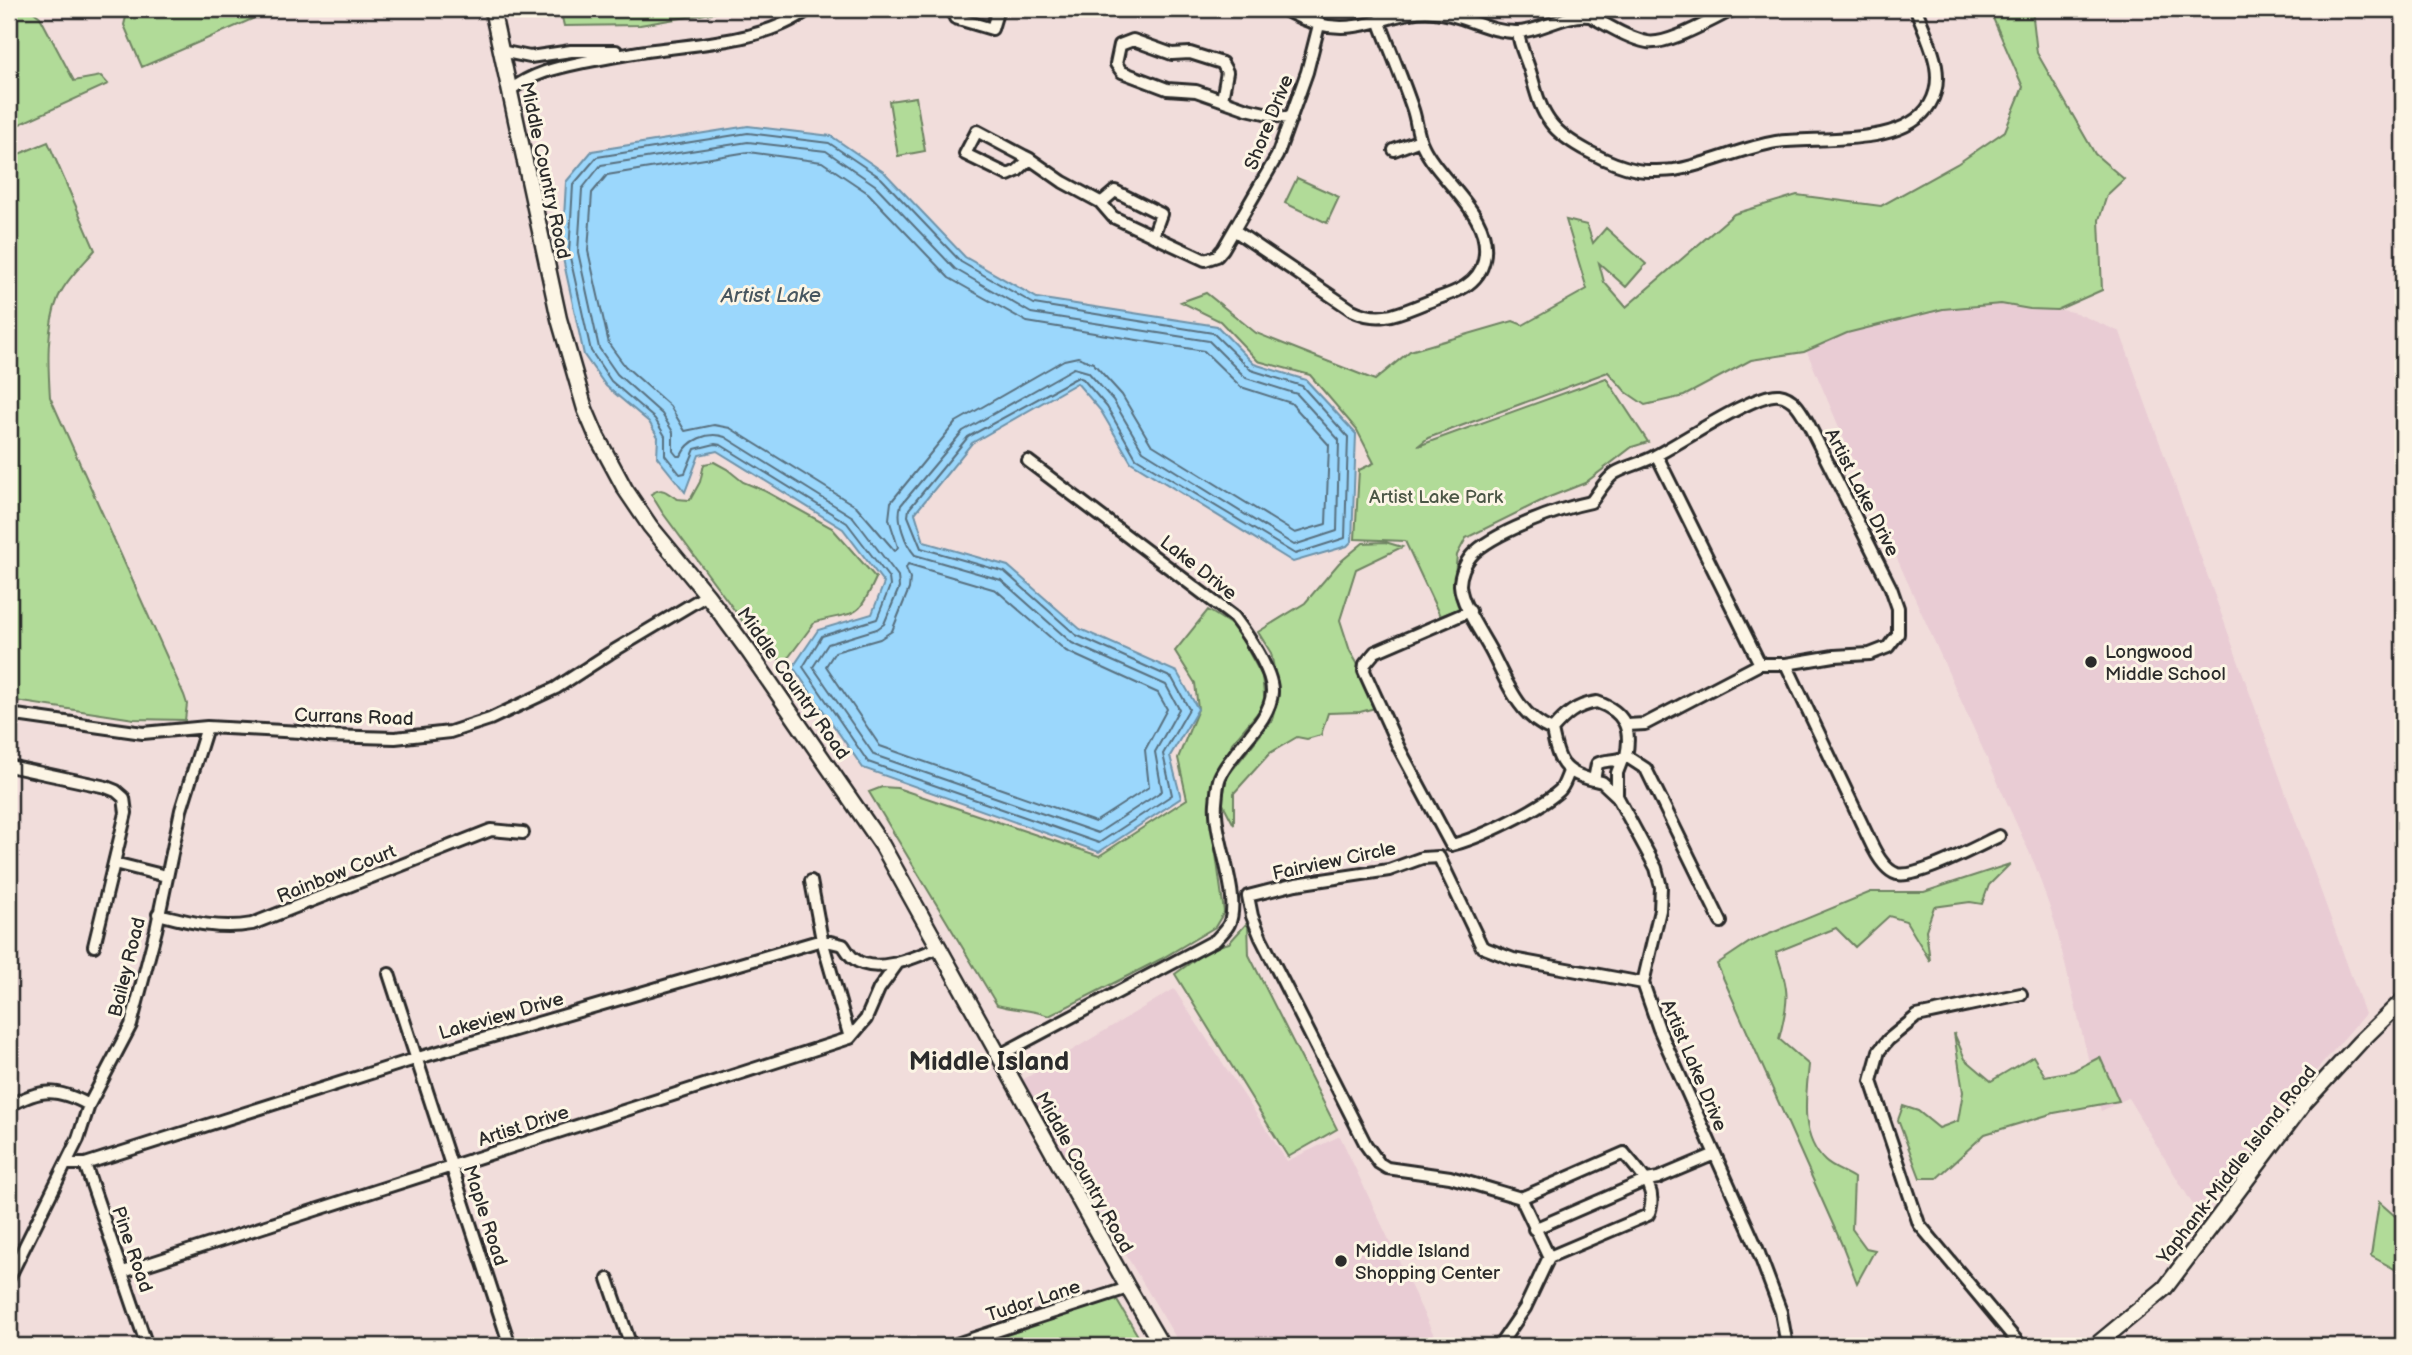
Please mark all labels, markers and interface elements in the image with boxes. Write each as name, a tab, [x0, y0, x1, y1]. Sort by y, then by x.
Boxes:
street label: Shore Drive	[1240, 72, 1299, 173]
street label: Middle Country Road	[515, 80, 575, 261]
water label: Artist Lake	[720, 283, 821, 308]
street label: Artist Lake Drive	[1820, 425, 1904, 560]
park label: Artist Lake Park	[1369, 486, 1504, 509]
street label: Lake Drive	[1155, 531, 1241, 605]
street label: Middle Country Road	[732, 603, 854, 764]
place label: Longwood Middle School	[2105, 641, 2226, 686]
marker: Longwood Middle School	[2083, 654, 2099, 670]
street label: Currans Road	[294, 704, 414, 731]
street label: Fairview Circle	[1271, 837, 1398, 886]
street label: Rainbow Court	[274, 840, 400, 909]
street label: Bailey Road	[104, 915, 151, 1020]
street label: Lakeview Drive	[436, 988, 566, 1045]
street label: Artist Lake Drive	[1656, 996, 1732, 1135]
district label: Middle Island	[909, 1047, 1069, 1078]
street label: Yaphank-Middle Island Road	[2152, 1061, 2322, 1270]
street label: Middle Country Road	[1030, 1088, 1138, 1257]
street label: Artist Drive	[475, 1101, 572, 1152]
street label: Maple Road	[457, 1162, 512, 1269]
street label: Pine Road	[106, 1203, 157, 1296]
place label: Middle Island Shopping Center	[1355, 1240, 1501, 1285]
marker: Middle Island Shopping Center	[1333, 1253, 1349, 1269]
street label: Tudor Lane	[984, 1275, 1083, 1327]

